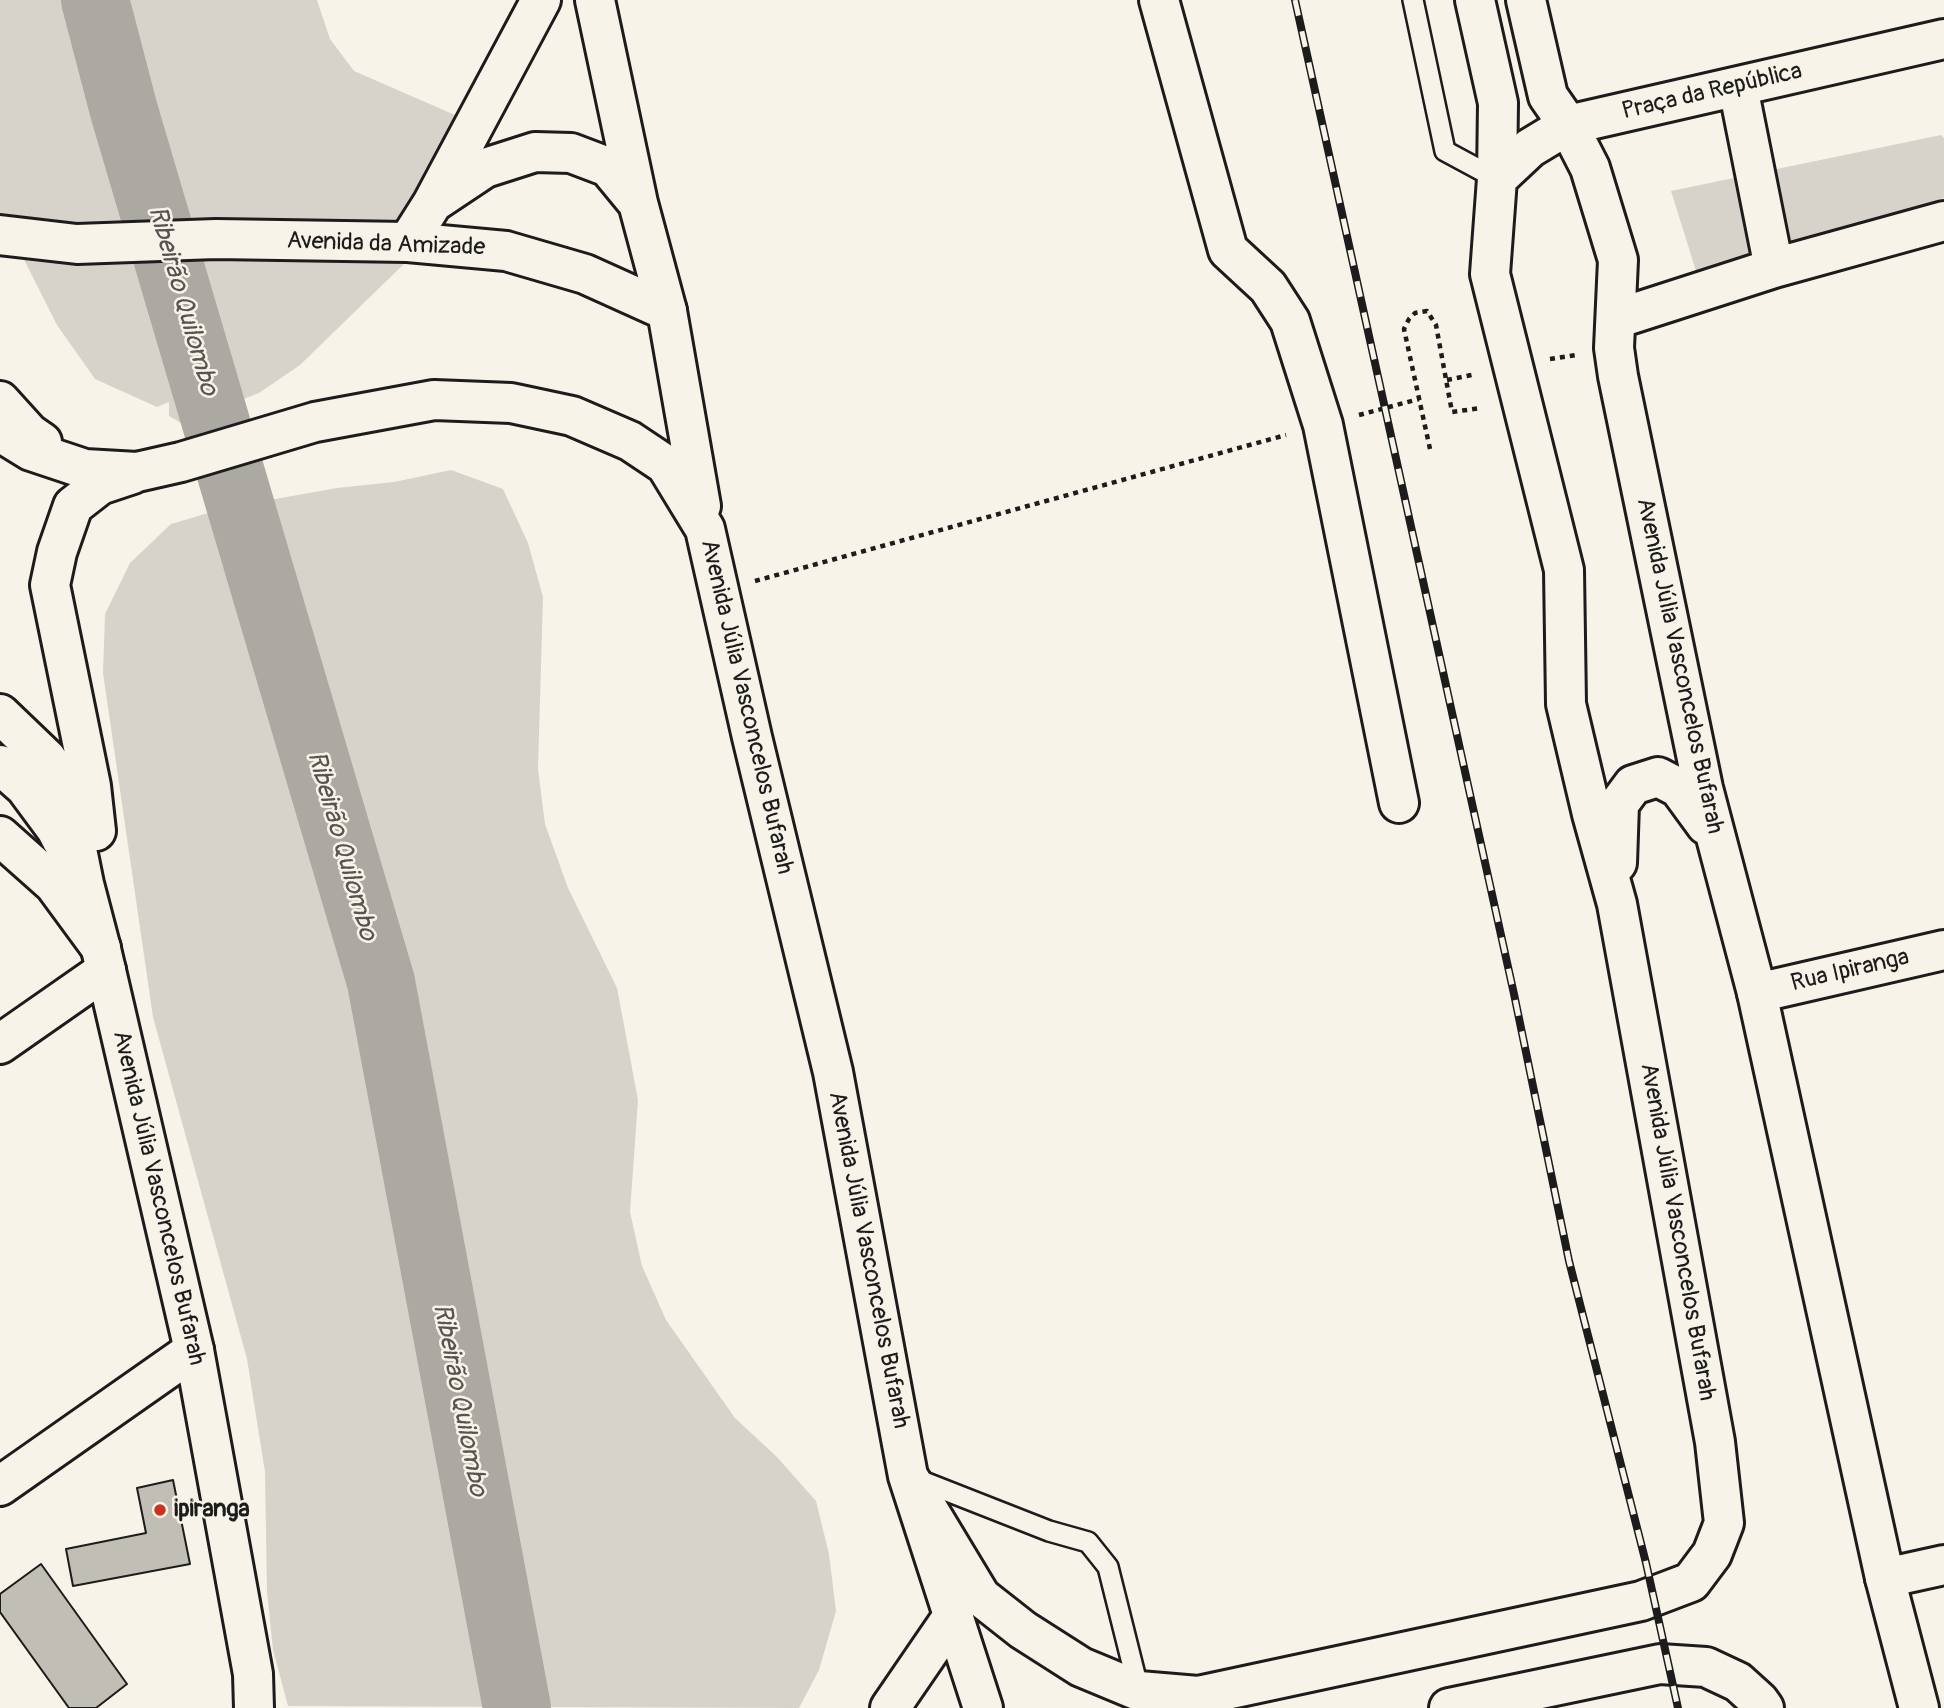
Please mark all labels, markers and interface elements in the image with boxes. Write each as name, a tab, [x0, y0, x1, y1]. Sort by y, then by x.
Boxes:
street label: Praça da República	[1619, 57, 1805, 127]
water label: Ribeirão Quilombo	[140, 203, 224, 399]
street label: Avenida da Amizade	[286, 227, 486, 263]
street label: Avenida Júlia Vasconcelos Bufarah	[1629, 496, 1729, 836]
street label: Avenida Júlia Vasconcelos Bufarah	[693, 537, 799, 877]
water label: Ribeirão Quilombo	[299, 748, 383, 944]
street label: Rua Ipiranga	[1788, 943, 1912, 999]
street label: Avenida Júlia Vasconcelos Bufarah	[105, 1028, 211, 1368]
street label: Avenida Júlia Vasconcelos Bufarah	[1633, 1061, 1721, 1403]
street label: Avenida Júlia Vasconcelos Bufarah	[821, 1089, 915, 1431]
water label: Ribeirão Quilombo	[425, 1301, 493, 1499]
place label: ipiranga	[174, 1496, 250, 1524]
marker: ipiranga	[152, 1502, 168, 1518]

